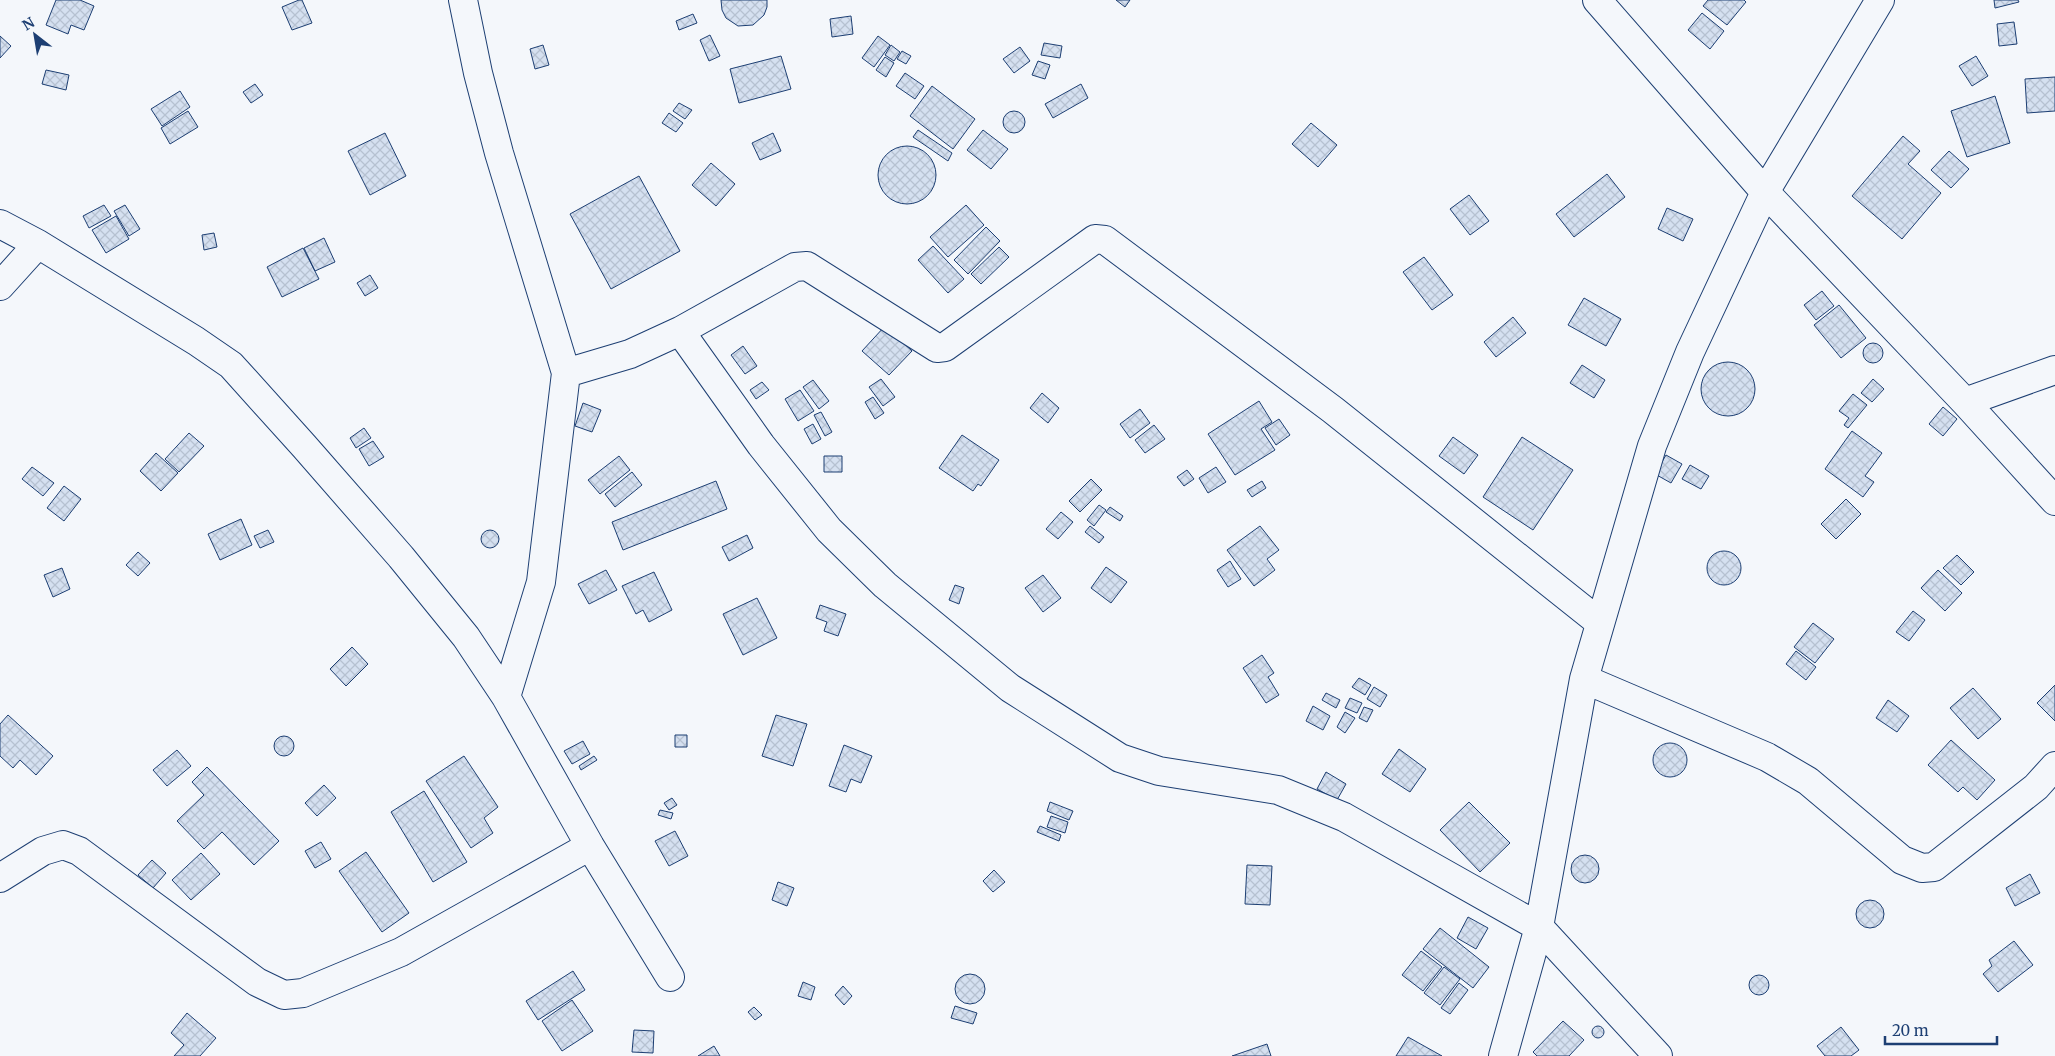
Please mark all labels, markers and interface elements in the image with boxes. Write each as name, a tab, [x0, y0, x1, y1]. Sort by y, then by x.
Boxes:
north arrow	[10, 10, 60, 60]
text: N	[19, 13, 38, 34]
scale bar	[1885, 1014, 1998, 1046]
text: 20 m	[1892, 1021, 1929, 1040]

